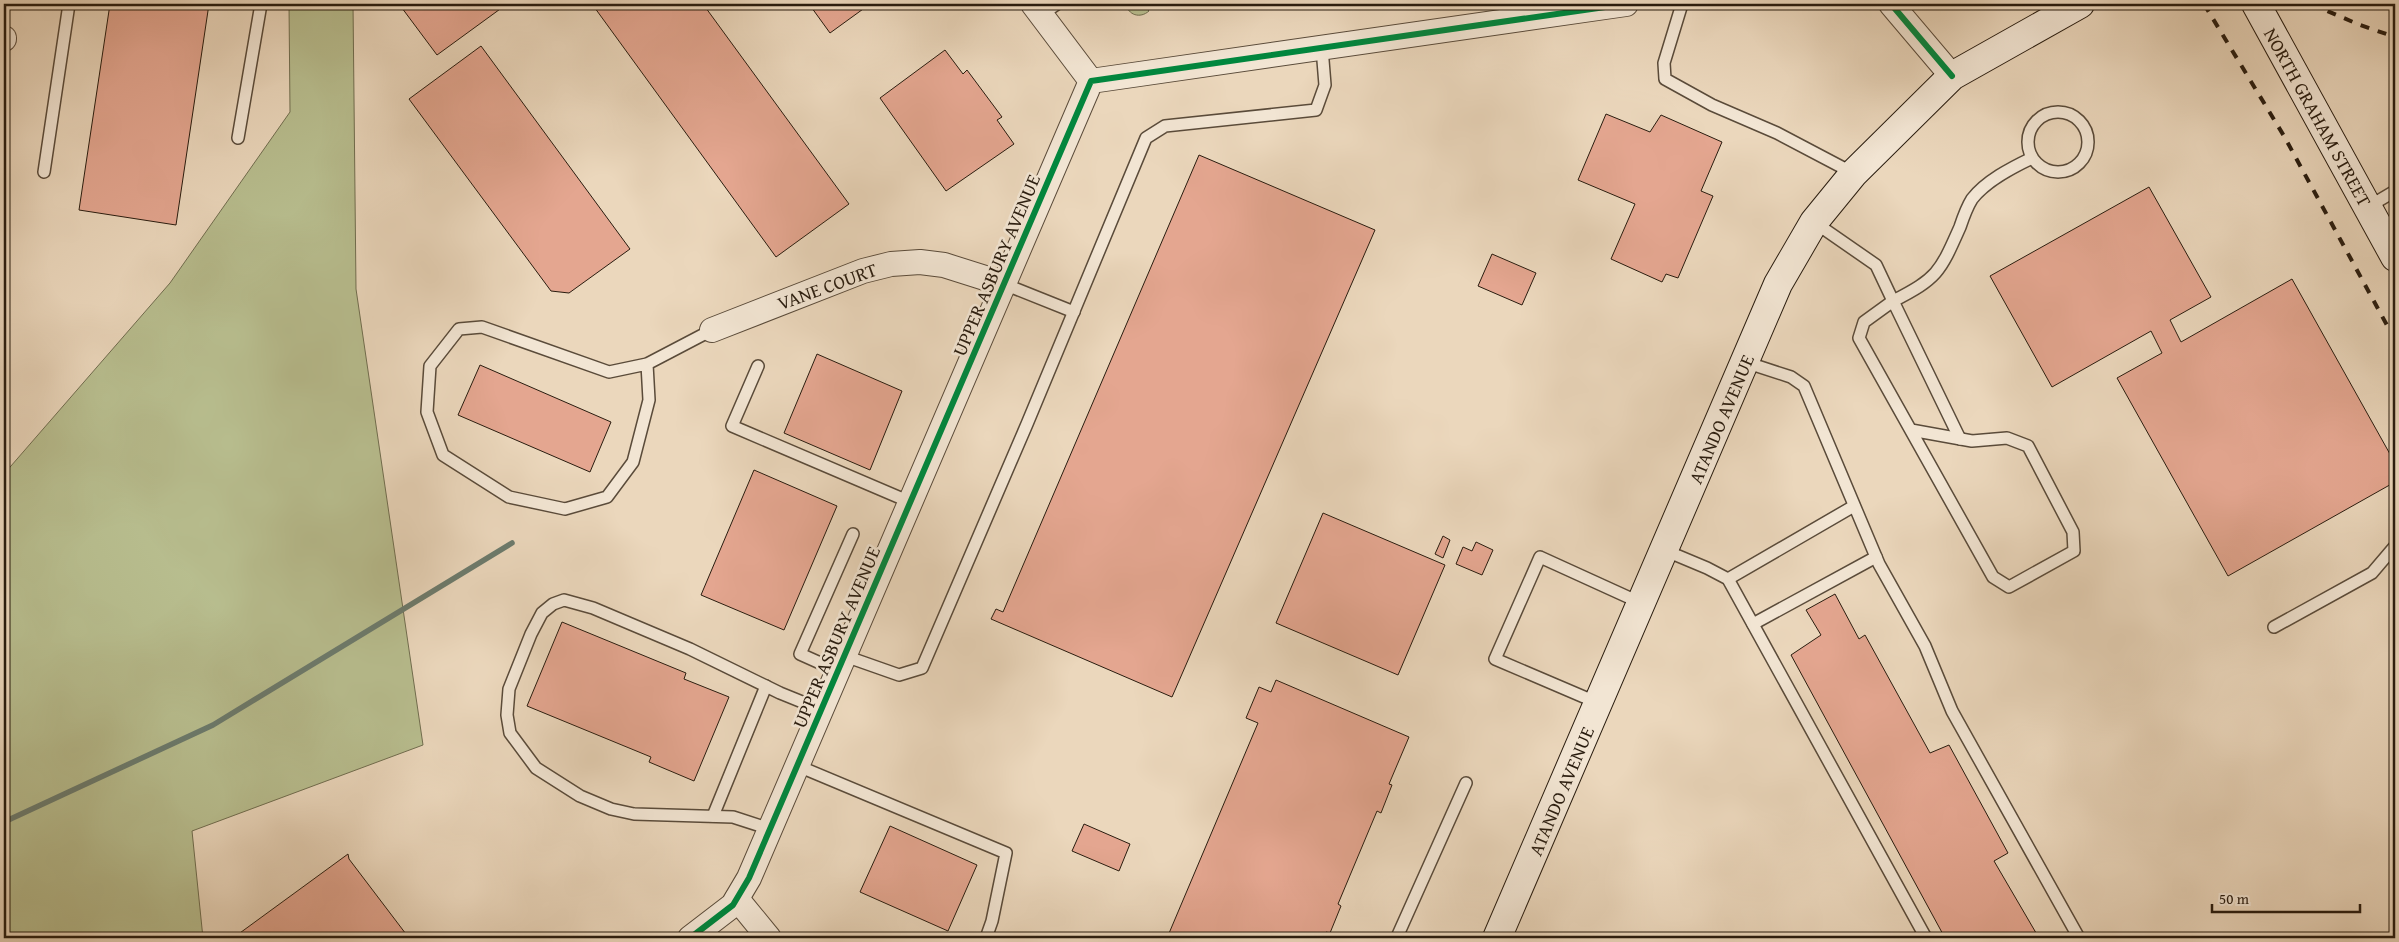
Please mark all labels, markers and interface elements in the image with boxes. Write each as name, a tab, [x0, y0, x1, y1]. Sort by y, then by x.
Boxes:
street label: NORTH GRAHAM STREET	[2257, 23, 2379, 212]
street label: UPPER ASBURY AVENUE	[945, 169, 1047, 360]
street label: VANE COURT	[773, 255, 881, 317]
street label: ATANDO AVENUE	[1681, 350, 1761, 488]
street label: UPPER ASBURY AVENUE	[785, 541, 887, 732]
street label: ATANDO AVENUE	[1521, 722, 1601, 860]
scale bar	[2212, 882, 2359, 914]
text: 50 m	[2219, 888, 2250, 909]

